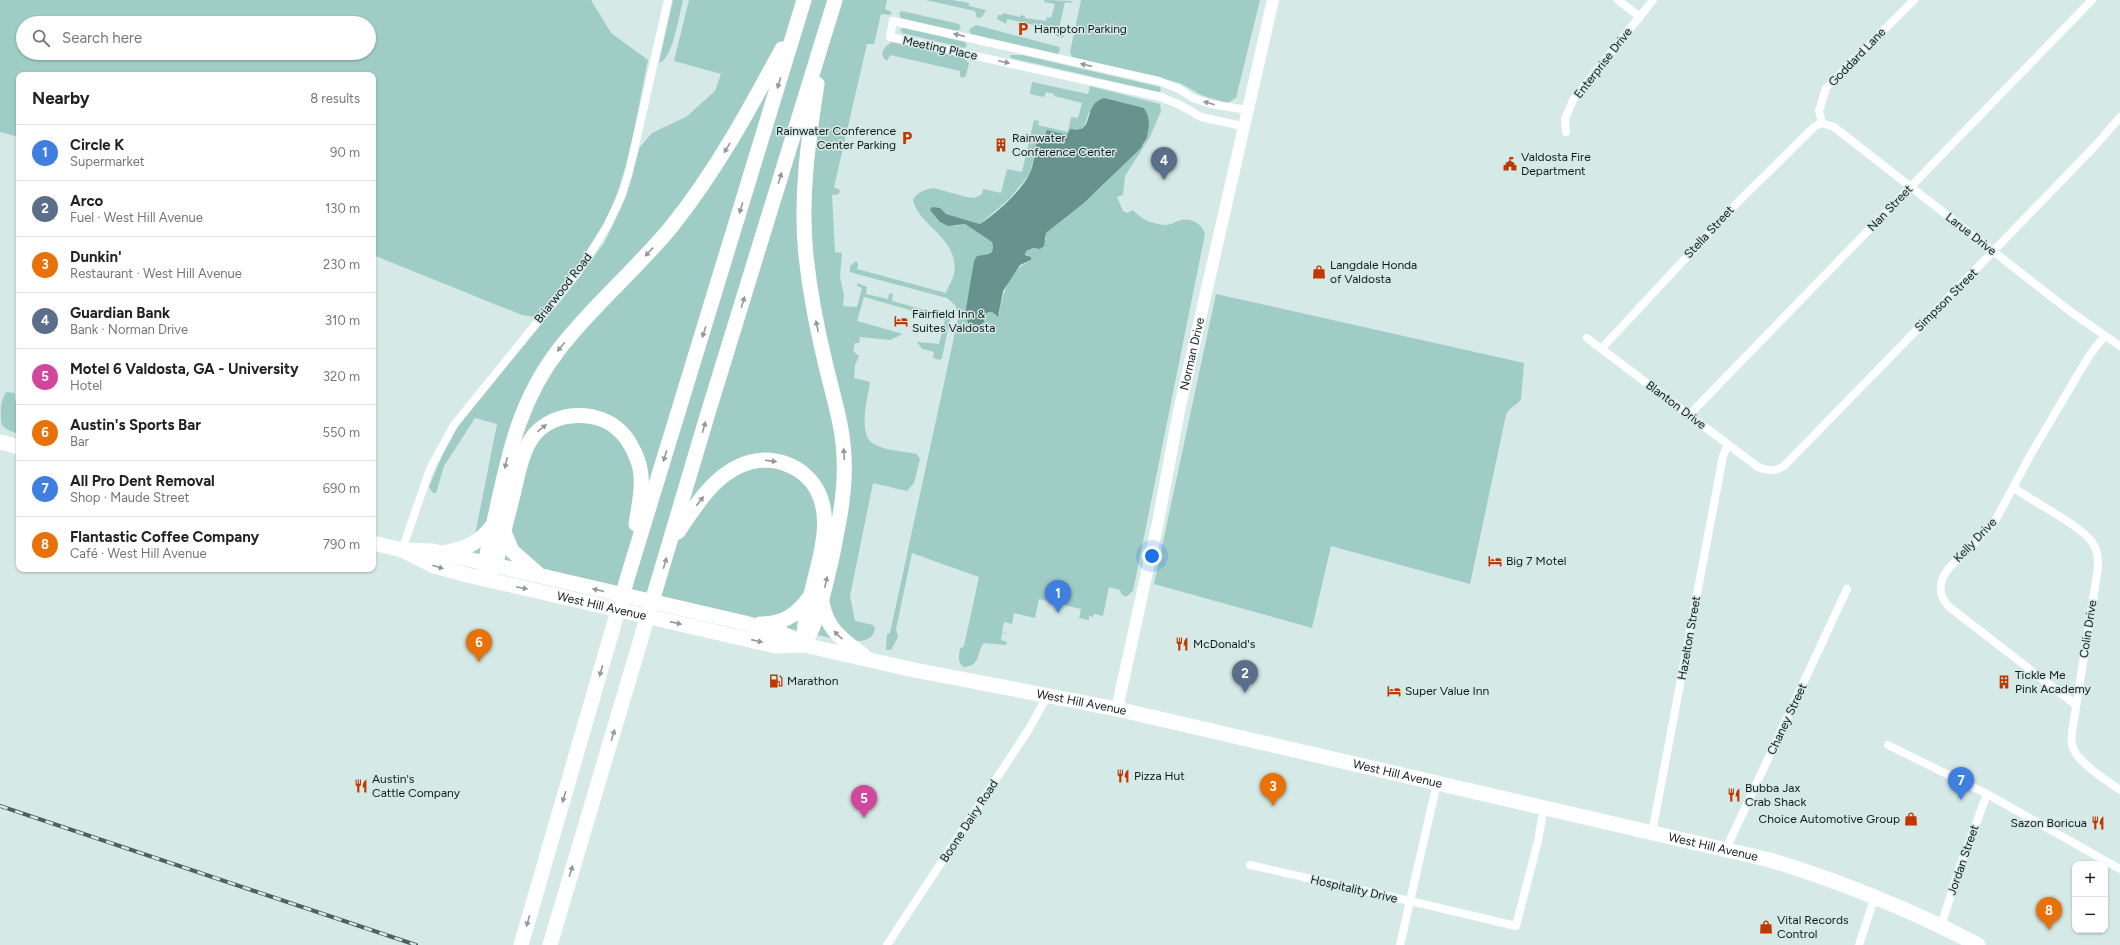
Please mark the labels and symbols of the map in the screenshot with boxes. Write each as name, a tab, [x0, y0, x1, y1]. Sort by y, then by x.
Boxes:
parking icon: Hampton Parking	[1015, 21, 1031, 37]
place label: Hampton Parking	[1034, 22, 1127, 36]
street label: Enterprise Drive	[1571, 25, 1635, 101]
street label: Goddard Lane	[1826, 25, 1889, 89]
one-way arrow	[953, 32, 965, 38]
street label: Meeting Place	[901, 33, 979, 63]
one-way arrow	[998, 59, 1010, 65]
one-way arrow	[1079, 61, 1092, 67]
one-way arrow	[776, 77, 782, 89]
one-way arrow	[1202, 100, 1214, 106]
place label: Rainwater Conference Center Parking	[776, 124, 896, 152]
parking icon: Rainwater Conference Center Parking	[899, 130, 915, 146]
place label: Rainwater Conference Center	[1012, 131, 1116, 159]
building icon: Rainwater Conference Center	[993, 137, 1009, 153]
one-way arrow	[723, 142, 730, 154]
pin: 4	[1151, 147, 1177, 180]
place label: Valdosta Fire Department	[1521, 150, 1591, 178]
public building icon: Valdosta Fire Department	[1502, 156, 1518, 172]
one-way arrow	[778, 172, 784, 184]
street label: Nan Street	[1865, 182, 1916, 234]
one-way arrow	[738, 202, 744, 214]
street label: Stella Street	[1681, 203, 1737, 261]
street label: Larue Drive	[1943, 210, 1999, 258]
one-way arrow	[645, 247, 654, 257]
street label: Briarwood Road	[531, 250, 595, 326]
place label: Langdale Honda of Valdosta	[1330, 258, 1417, 286]
shop icon: Langdale Honda of Valdosta	[1311, 264, 1327, 280]
street label: Simpson Street	[1912, 265, 1981, 334]
one-way arrow	[740, 296, 746, 308]
place label: Fairfield Inn & Suites Valdosta	[912, 307, 995, 335]
hotel icon: Fairfield Inn & Suites Valdosta	[893, 313, 909, 329]
street label: Norman Drive	[1177, 316, 1207, 392]
one-way arrow	[814, 320, 820, 333]
one-way arrow	[701, 326, 707, 338]
one-way arrow	[556, 342, 565, 352]
street label: Blanton Drive	[1643, 378, 1709, 432]
one-way arrow	[701, 420, 707, 432]
one-way arrow	[537, 424, 548, 432]
one-way arrow	[840, 448, 847, 460]
one-way arrow	[662, 450, 668, 462]
one-way arrow	[503, 457, 509, 470]
one-way arrow	[765, 458, 778, 464]
one-way arrow	[695, 495, 704, 506]
street label: Kelly Drive	[1950, 515, 2000, 565]
your location	[1142, 546, 1162, 566]
hotel icon: Big 7 Motel	[1487, 553, 1503, 569]
place label: Big 7 Motel	[1506, 554, 1566, 568]
one-way arrow	[662, 556, 668, 568]
one-way arrow	[432, 564, 444, 570]
one-way arrow	[824, 576, 830, 588]
pin: 1	[1045, 580, 1071, 613]
one-way arrow	[515, 585, 528, 591]
one-way arrow	[592, 586, 604, 592]
street label: West Hill Avenue	[556, 589, 648, 623]
street label: Hazelton Street	[1675, 595, 1703, 681]
street label: Colin Drive	[2077, 599, 2100, 659]
one-way arrow	[669, 621, 682, 627]
pin: 6	[466, 629, 492, 662]
one-way arrow	[833, 630, 843, 640]
restaurant icon: McDonald's	[1174, 636, 1190, 652]
place label: McDonald's	[1193, 637, 1256, 651]
one-way arrow	[751, 639, 763, 645]
pin: 2	[1232, 660, 1258, 693]
one-way arrow	[597, 665, 603, 677]
place label: Tickle Me Pink Academy	[2015, 668, 2092, 696]
fuel station icon: Marathon	[768, 673, 784, 689]
place label: Marathon	[787, 674, 839, 688]
building icon: Tickle Me Pink Academy	[1996, 674, 2012, 690]
street label: Chaney Street	[1764, 681, 1810, 757]
hotel icon: Super Value Inn	[1386, 683, 1402, 699]
place label: Super Value Inn	[1405, 684, 1489, 698]
street label: West Hill Avenue	[1035, 687, 1128, 718]
one-way arrow	[610, 728, 616, 740]
street label: West Hill Avenue	[1351, 757, 1444, 791]
pin: 7	[1948, 767, 1974, 800]
restaurant icon: Pizza Hut	[1115, 768, 1131, 784]
place label: Pizza Hut	[1134, 769, 1185, 783]
place label: Austin's Cattle Company	[372, 772, 461, 800]
pin: 3	[1260, 773, 1286, 806]
street label: Boone Dairy Road	[937, 777, 1001, 865]
restaurant icon: Austin's Cattle Company	[353, 778, 369, 794]
place label: Bubba Jax Crab Shack	[1745, 781, 1807, 809]
pin: 5	[851, 785, 877, 818]
restaurant icon: Bubba Jax Crab Shack	[1726, 787, 1742, 803]
one-way arrow	[561, 791, 567, 803]
shop icon: Choice Automotive Group	[1903, 811, 1919, 827]
place label: Choice Automotive Group	[1759, 812, 1900, 826]
restaurant icon: Sazon Boricua	[2090, 815, 2106, 831]
place label: Sazon Boricua	[2011, 816, 2087, 830]
street label: Jordan Street	[1944, 822, 1982, 897]
street label: West Hill Avenue	[1667, 830, 1760, 864]
one-way arrow	[568, 865, 574, 877]
street label: Hospitality Drive	[1309, 872, 1399, 906]
pin: 8	[2036, 897, 2062, 930]
place label: Vital Records Control	[1777, 913, 1849, 941]
one-way arrow	[525, 916, 531, 928]
shop icon: Vital Records Control	[1758, 919, 1774, 935]

